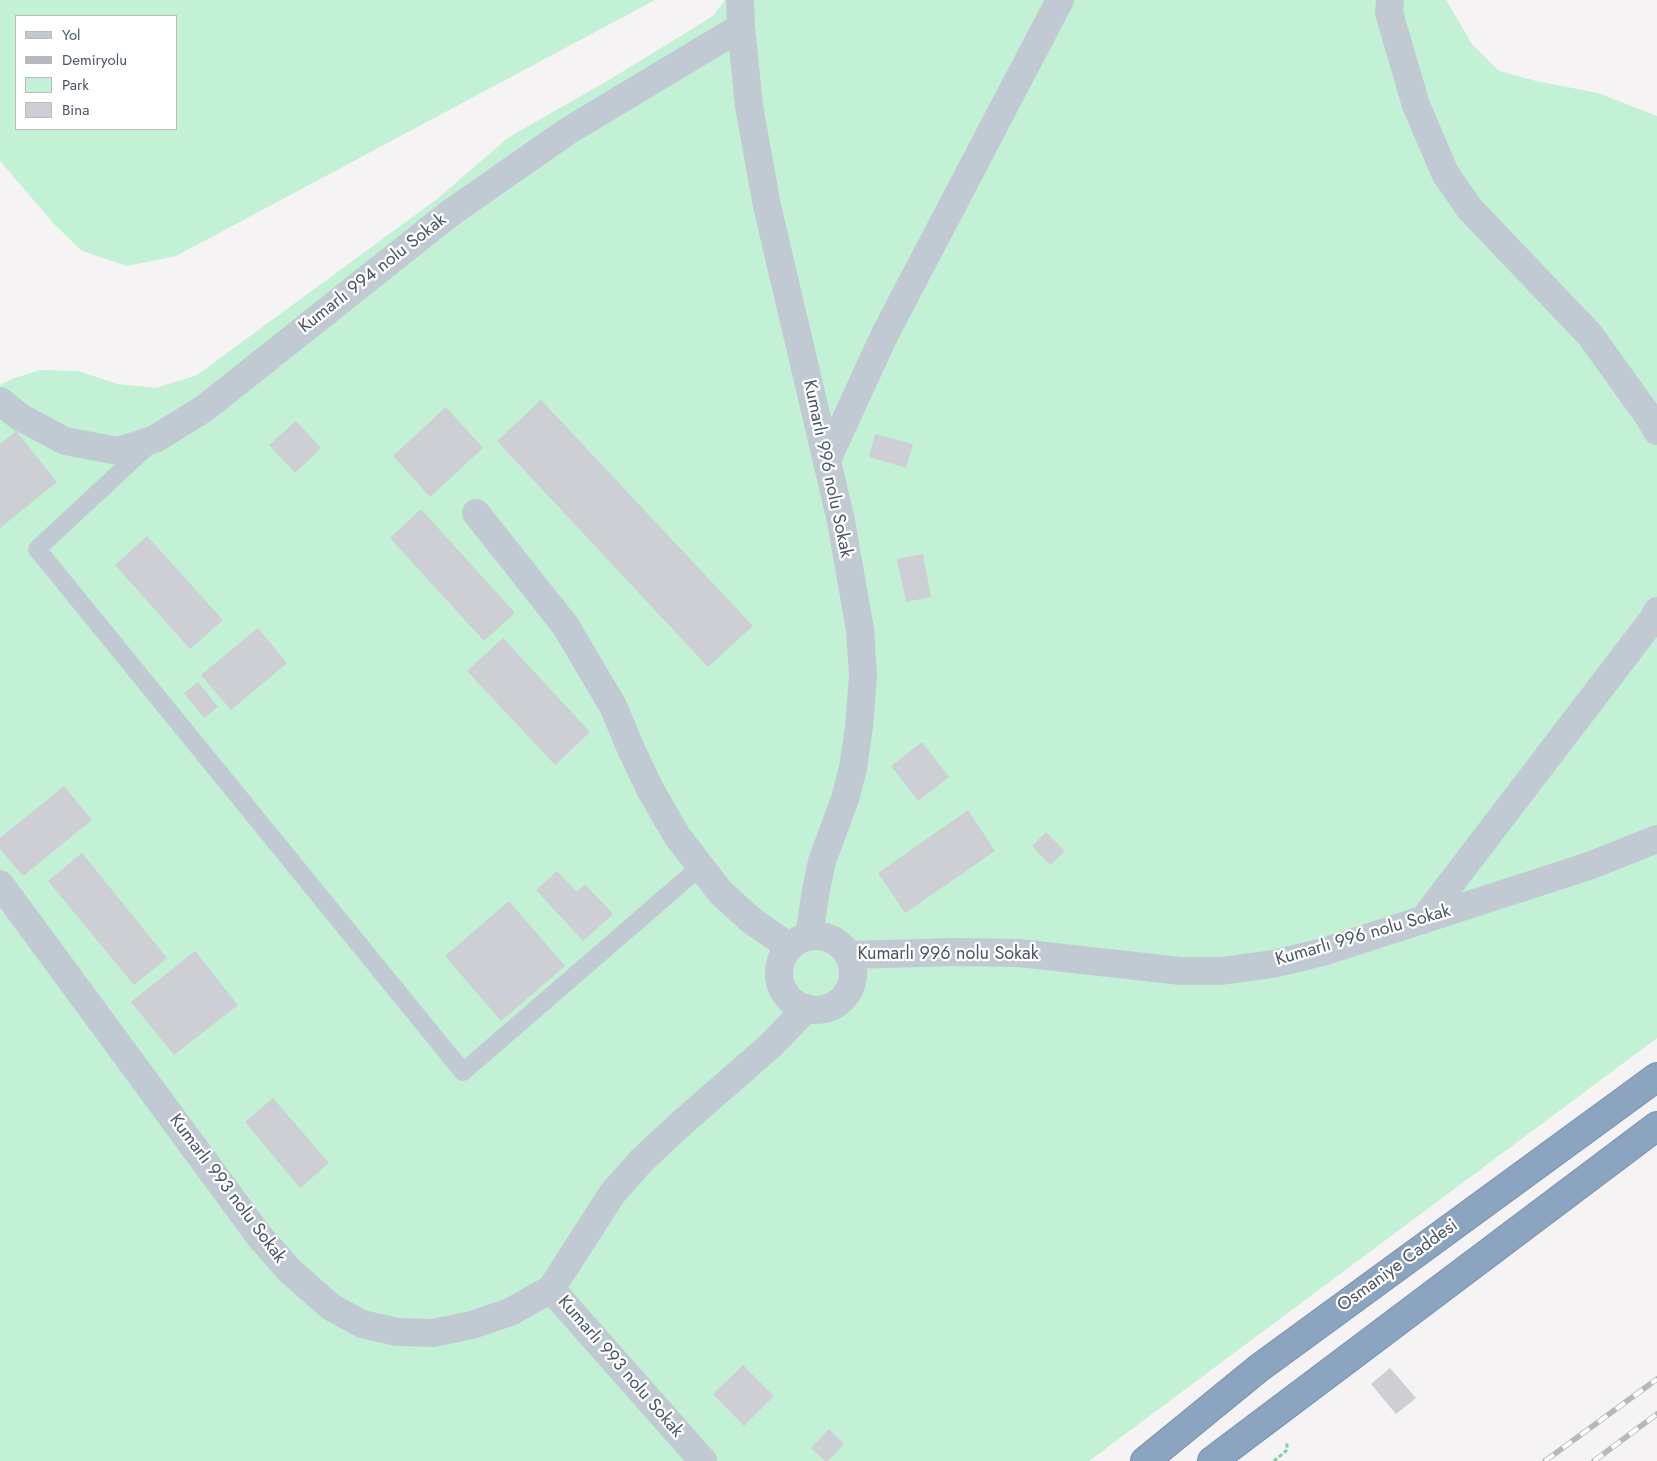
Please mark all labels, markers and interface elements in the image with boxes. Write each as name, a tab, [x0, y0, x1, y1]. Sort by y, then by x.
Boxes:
legend	[15, 15, 178, 130]
text: Yol	[62, 24, 81, 46]
text: Demiryolu	[62, 49, 127, 71]
text: Park	[62, 74, 89, 96]
text: Bina	[62, 99, 89, 121]
street label: Kumarlı 994 nolu Sokak	[295, 210, 451, 338]
street label: Kumarlı 996 nolu Sokak	[798, 378, 856, 560]
street label: Kumarlı 996 nolu Sokak	[1273, 901, 1453, 971]
street label: Kumarlı 996 nolu Sokak	[857, 944, 1039, 966]
street label: Kumarlı 993 nolu Sokak	[164, 1110, 290, 1268]
street label: Osmaniye Caddesi	[1334, 1215, 1462, 1317]
street label: Kumarlı 993 nolu Sokak	[553, 1292, 687, 1442]

